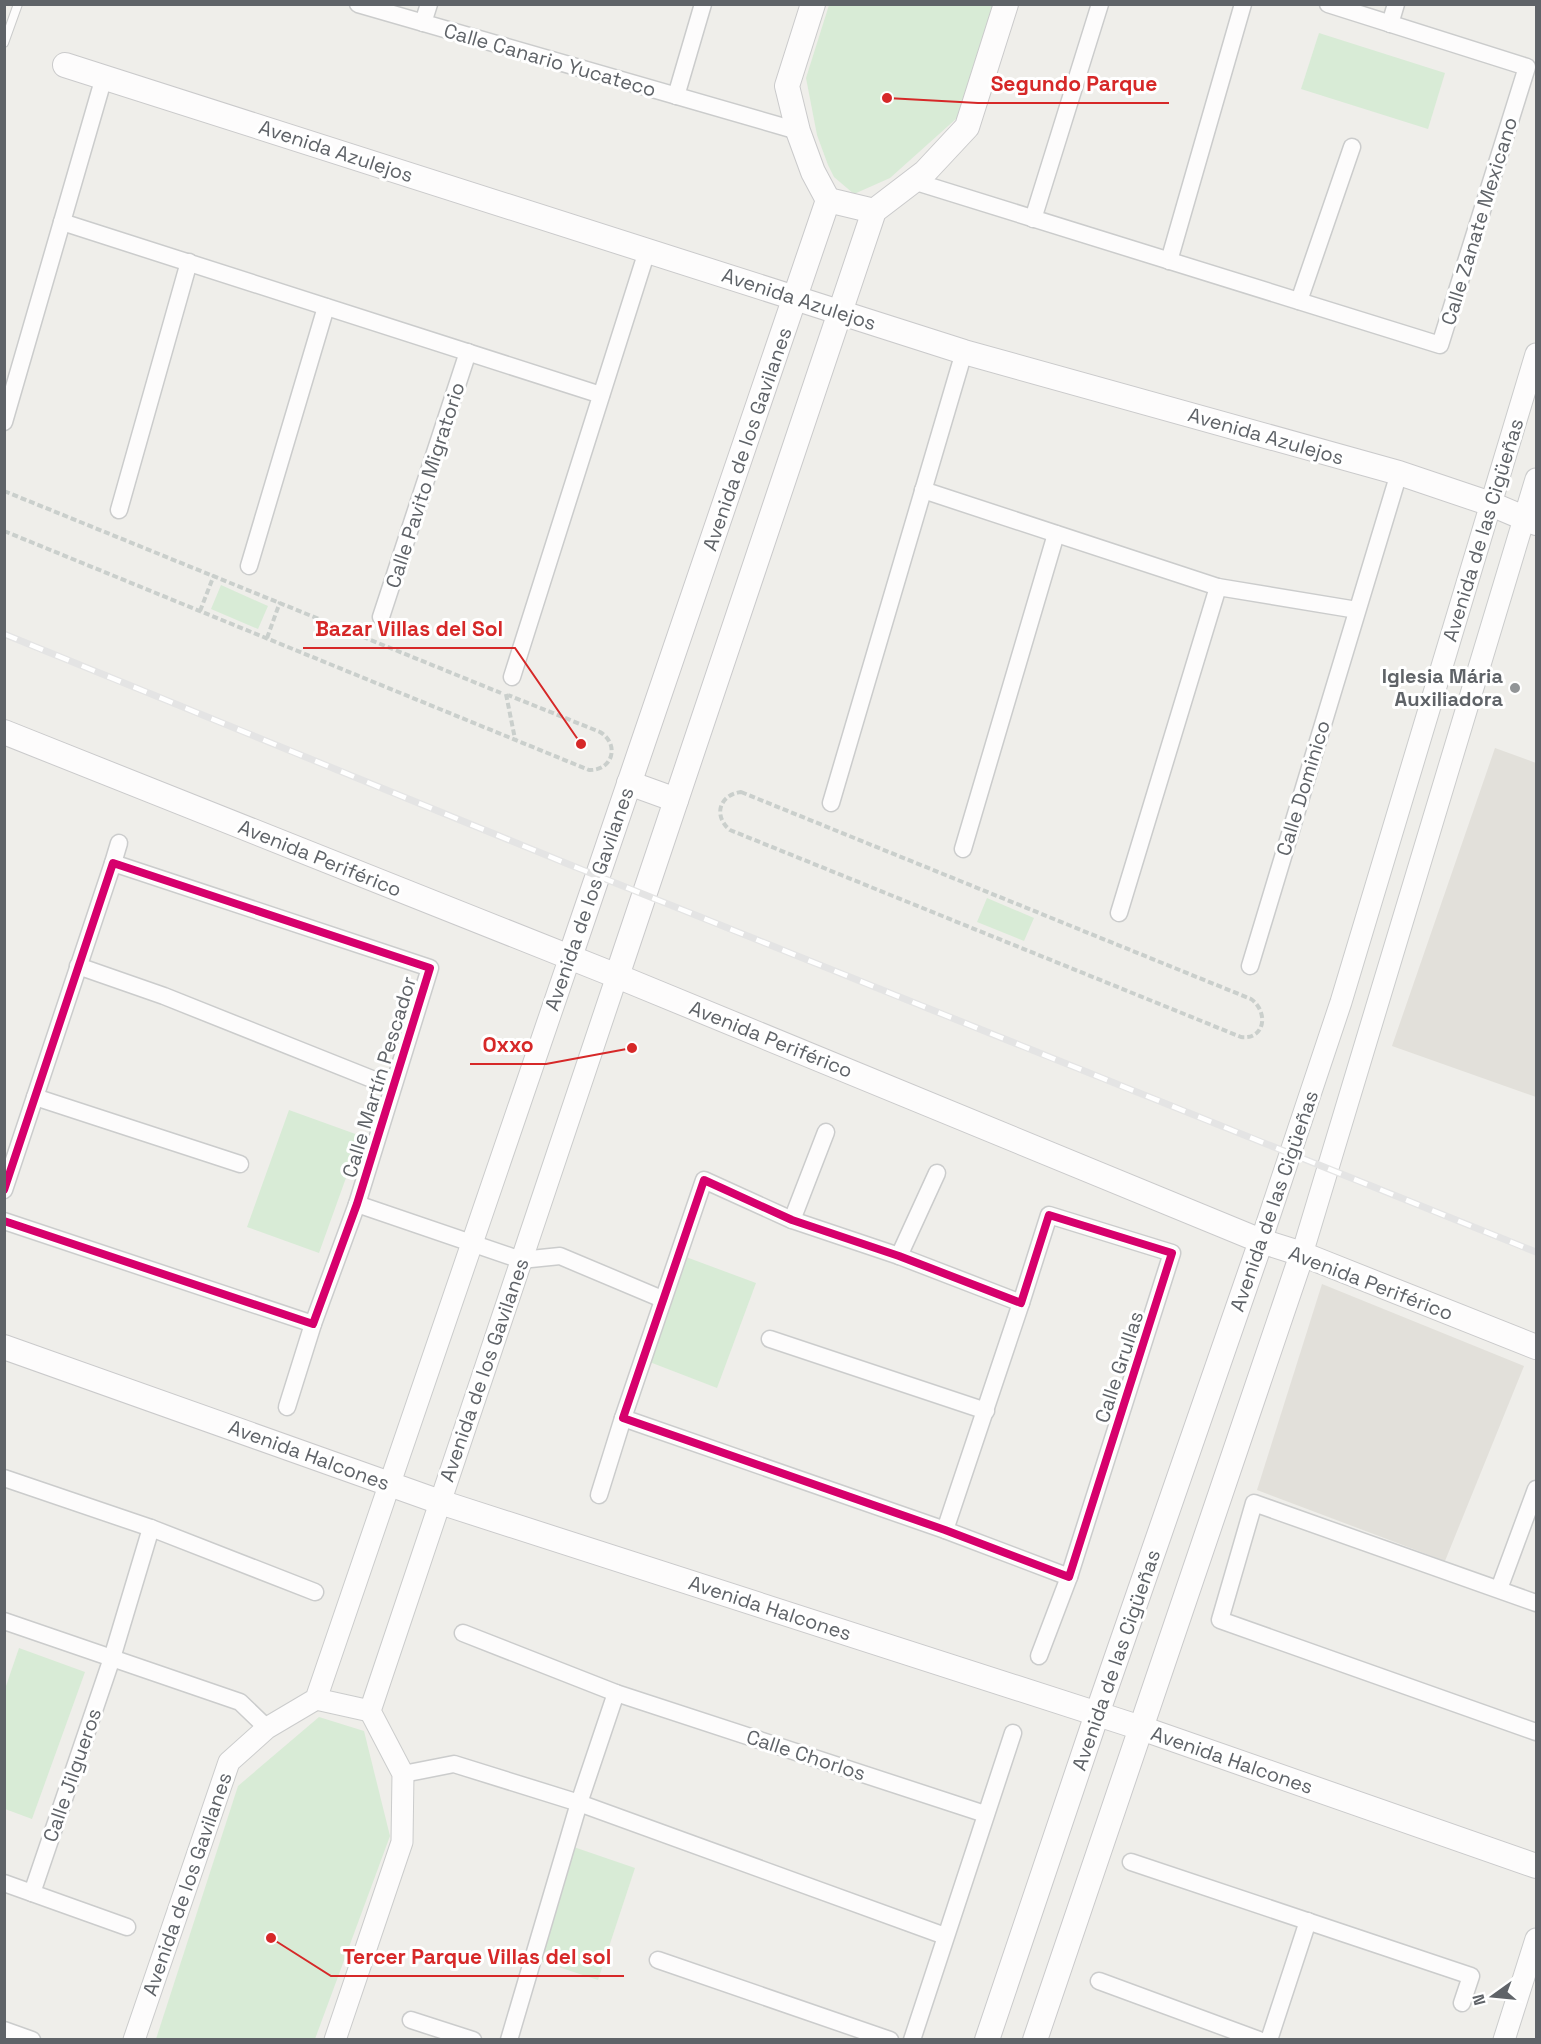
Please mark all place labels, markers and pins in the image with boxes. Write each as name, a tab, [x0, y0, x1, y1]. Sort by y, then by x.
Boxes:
callout: Segundo Parque	[978, 64, 1169, 103]
callout: Bazar Villas del Sol	[303, 609, 515, 648]
place label: Iglesia Mária Auxiliadora	[1382, 663, 1503, 712]
marker: Iglesia Mária Auxiliadora	[1508, 681, 1522, 695]
callout: Oxxo	[470, 1025, 546, 1064]
callout: Tercer Parque Villas del sol	[331, 1937, 624, 1976]

